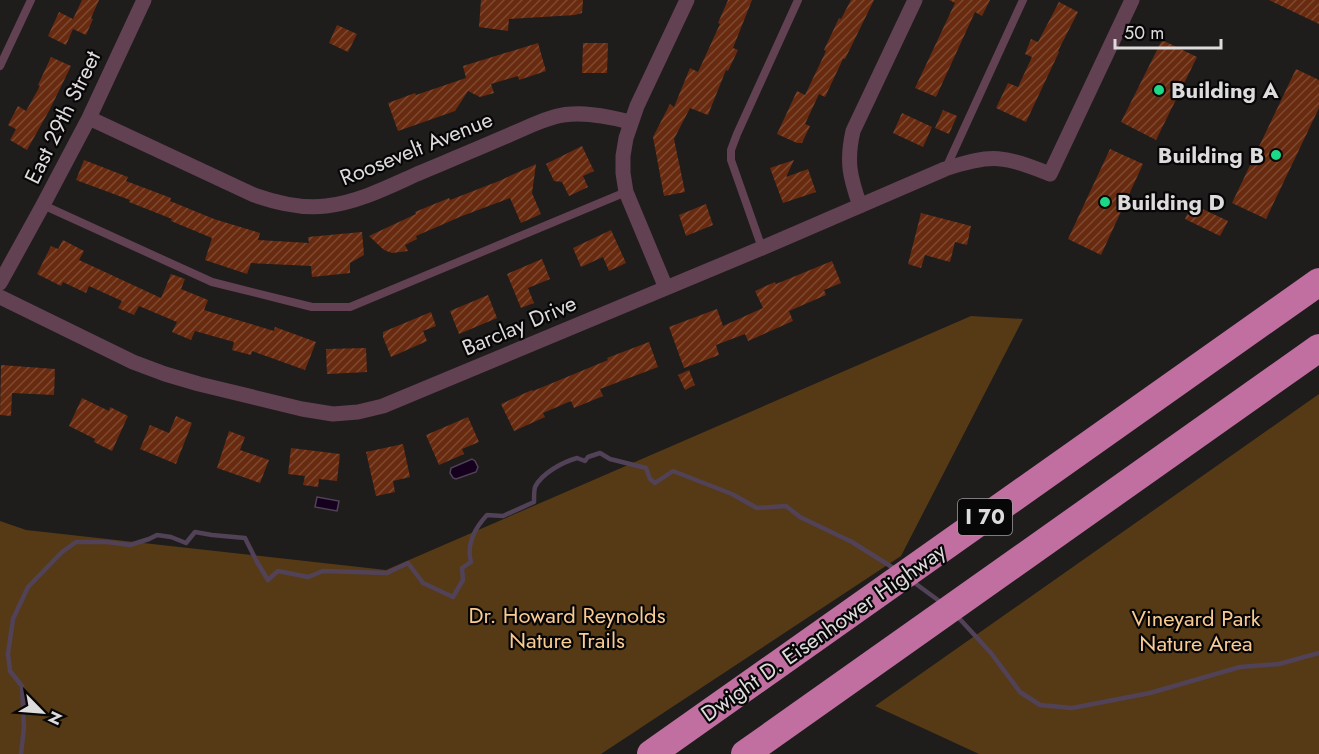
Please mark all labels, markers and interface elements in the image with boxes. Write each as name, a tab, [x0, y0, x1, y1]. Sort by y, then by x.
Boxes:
scale bar	[1115, 12, 1222, 50]
text: 50 m	[1124, 20, 1164, 46]
street label: East 29th Street	[16, 44, 108, 189]
place label: Building A	[1171, 74, 1280, 106]
marker: Building A	[1152, 83, 1166, 97]
street label: Roosevelt Avenue	[335, 103, 497, 193]
place label: Building B	[1158, 139, 1264, 171]
marker: Building B	[1269, 148, 1283, 162]
place label: Building D	[1117, 186, 1225, 218]
marker: Building D	[1098, 195, 1112, 209]
street label: Barclay Drive	[457, 287, 581, 363]
road number: I 70	[958, 499, 1012, 535]
street label: Dwight D. Eisenhower Highway	[694, 535, 952, 729]
park label: Dr. Howard Reynolds Nature Trails	[468, 599, 666, 656]
park label: Vineyard Park Nature Area	[1132, 602, 1261, 659]
north arrow	[12, 682, 72, 742]
text: N	[42, 708, 68, 729]

